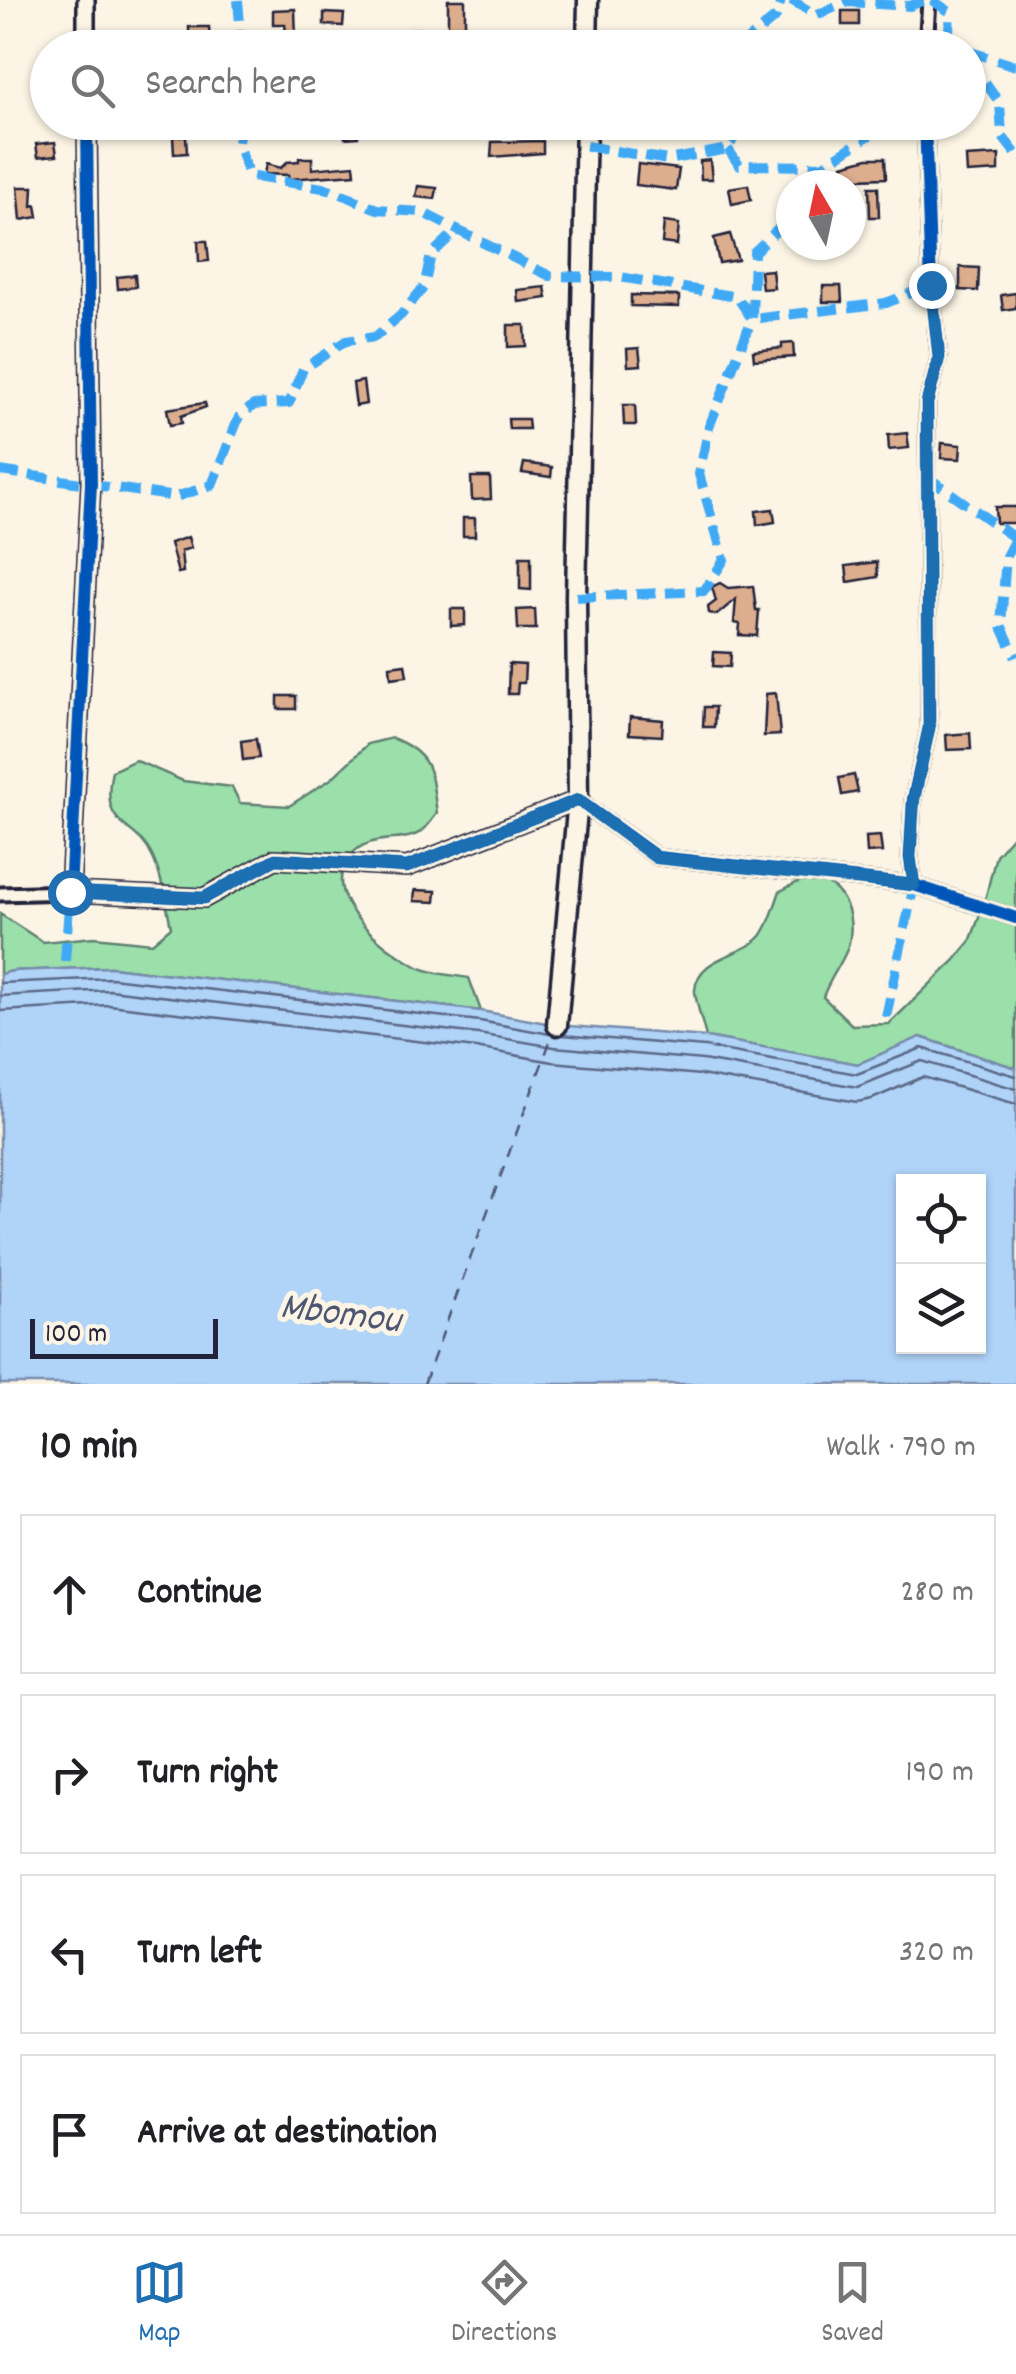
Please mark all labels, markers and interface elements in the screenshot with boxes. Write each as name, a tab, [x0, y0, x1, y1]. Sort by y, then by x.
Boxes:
search box	[30, 30, 986, 140]
icon: search	[65, 58, 120, 113]
text: Search here	[145, 58, 317, 113]
north arrow	[776, 170, 866, 260]
route end	[909, 263, 955, 309]
route start	[48, 870, 94, 916]
map controls	[896, 1174, 986, 1354]
button: locate	[896, 1174, 986, 1264]
button: layers	[896, 1264, 986, 1354]
water label: Mbomou	[277, 1281, 407, 1352]
scale bar	[30, 1314, 218, 1358]
text: 100 m	[45, 1316, 107, 1356]
text: 10 min	[40, 1419, 138, 1479]
text: Walk · 790 m	[826, 1426, 976, 1472]
icon: ahead	[42, 1567, 97, 1622]
text: Continue	[137, 1567, 262, 1622]
text: 280 m	[900, 1571, 974, 1617]
icon: right	[42, 1747, 97, 1802]
text: Turn right	[137, 1747, 278, 1802]
text: 190 m	[906, 1751, 974, 1797]
icon: left	[42, 1927, 97, 1982]
text: Turn left	[137, 1927, 262, 1982]
text: 320 m	[899, 1931, 974, 1977]
icon: arrive	[42, 2107, 97, 2162]
text: Arrive at destination	[137, 2107, 437, 2162]
tab: Map	[132, 2255, 187, 2355]
tab: Directions	[451, 2255, 557, 2355]
tab: Saved	[821, 2255, 884, 2355]

